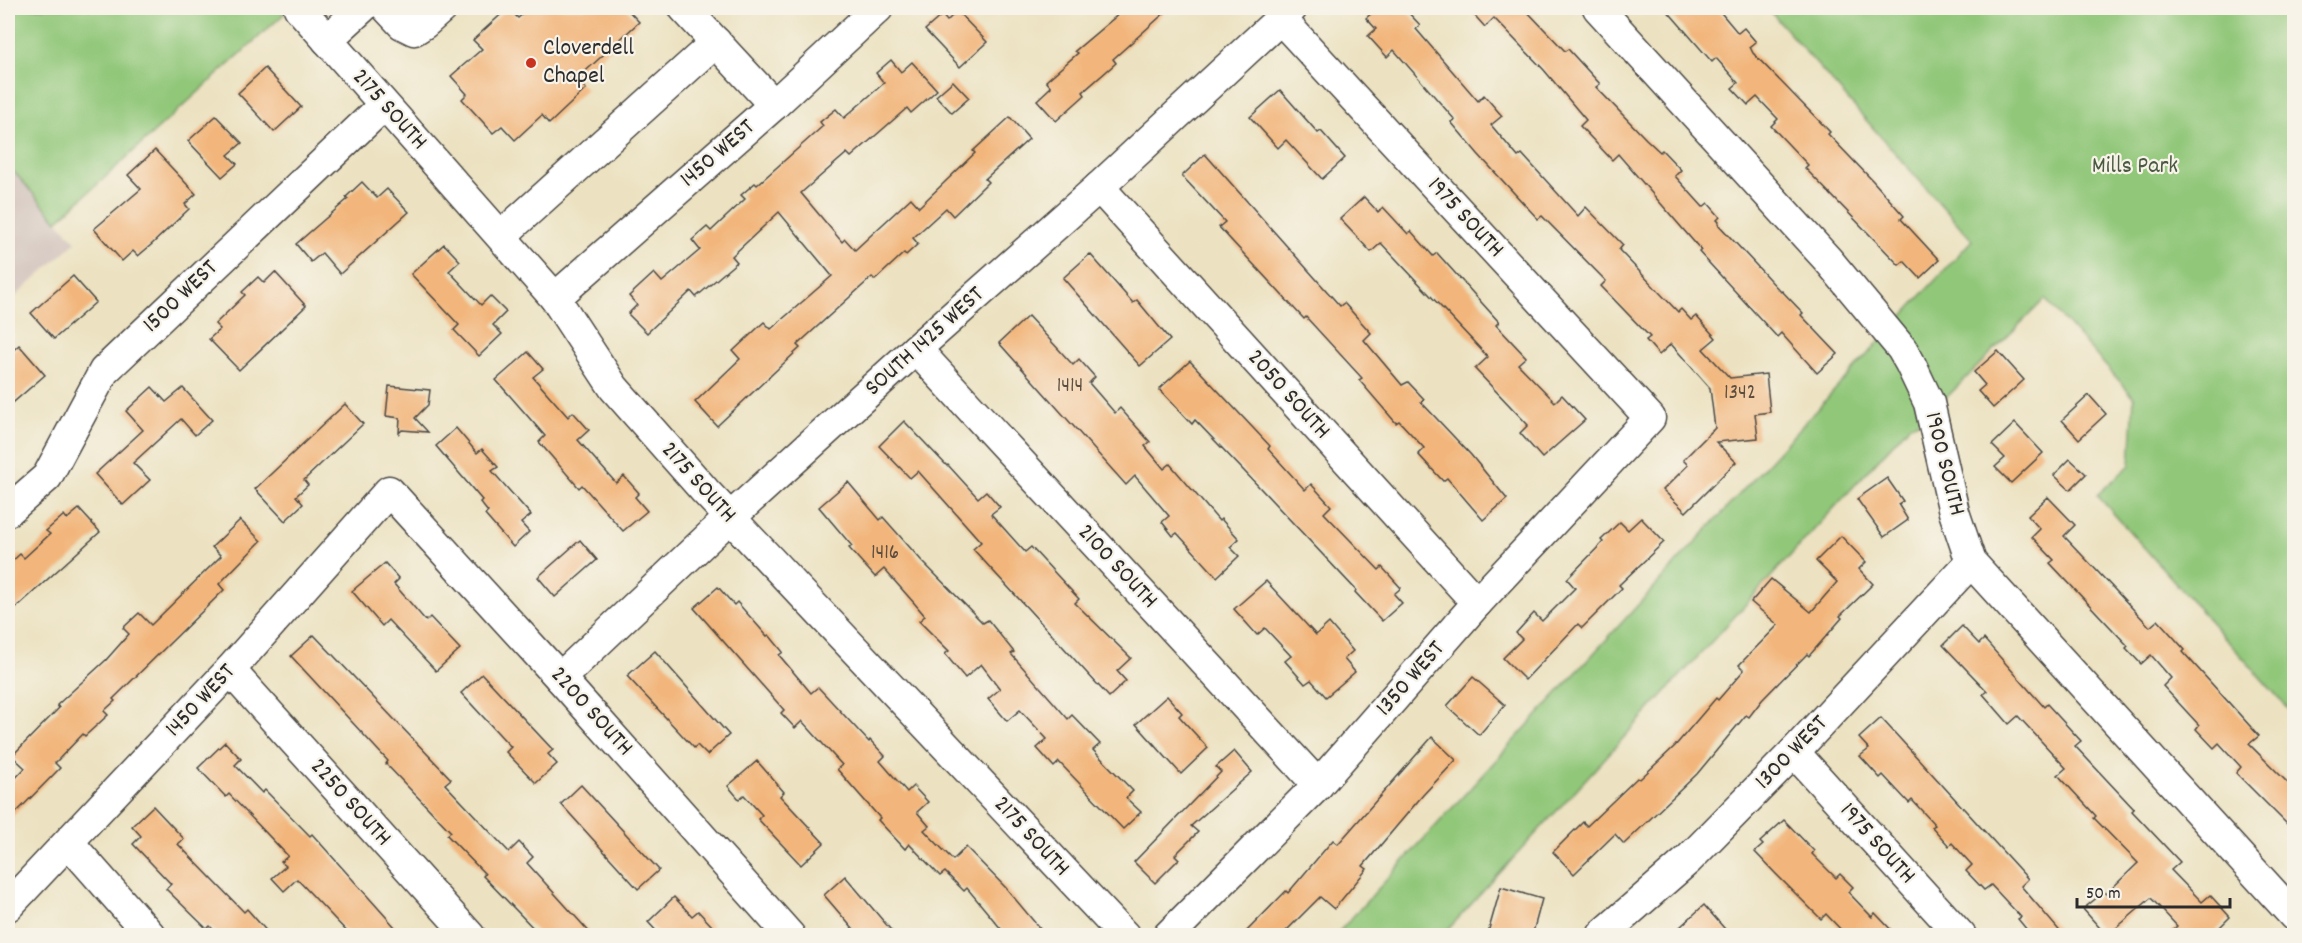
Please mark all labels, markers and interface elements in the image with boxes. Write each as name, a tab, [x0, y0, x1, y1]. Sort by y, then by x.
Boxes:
place label: Cloverdell Chapel	[543, 32, 634, 94]
marker: Cloverdell Chapel	[524, 56, 538, 70]
street label: 2175 SOUTH	[343, 62, 435, 158]
street label: 1450 WEST	[673, 111, 763, 196]
park label: Mills Park	[2092, 150, 2178, 184]
street label: 1975 SOUTH	[1419, 170, 1511, 266]
street label: 1500 WEST	[136, 252, 226, 341]
street label: SOUTH 1425 WEST	[858, 279, 993, 405]
street label: 2050 SOUTH	[1238, 342, 1338, 448]
house number: 1414	[1057, 372, 1083, 402]
house number: 1342	[1724, 379, 1756, 409]
street label: 1900 SOUTH	[1915, 409, 1973, 519]
street label: 2175 SOUTH	[652, 435, 744, 531]
street label: 2100 SOUTH	[1069, 517, 1165, 617]
house number: 1416	[871, 539, 899, 569]
street label: 1350 WEST	[1368, 633, 1454, 724]
street label: 1450 WEST	[158, 656, 244, 745]
street label: 2200 SOUTH	[541, 660, 641, 764]
street label: 1300 WEST	[1748, 708, 1837, 798]
street label: 2250 SOUTH	[301, 751, 399, 855]
street label: 2175 SOUTH	[985, 789, 1077, 885]
street label: 1975 SOUTH	[1831, 796, 1923, 892]
scale bar	[2077, 871, 2230, 909]
text: 50 m	[2086, 882, 2121, 907]

